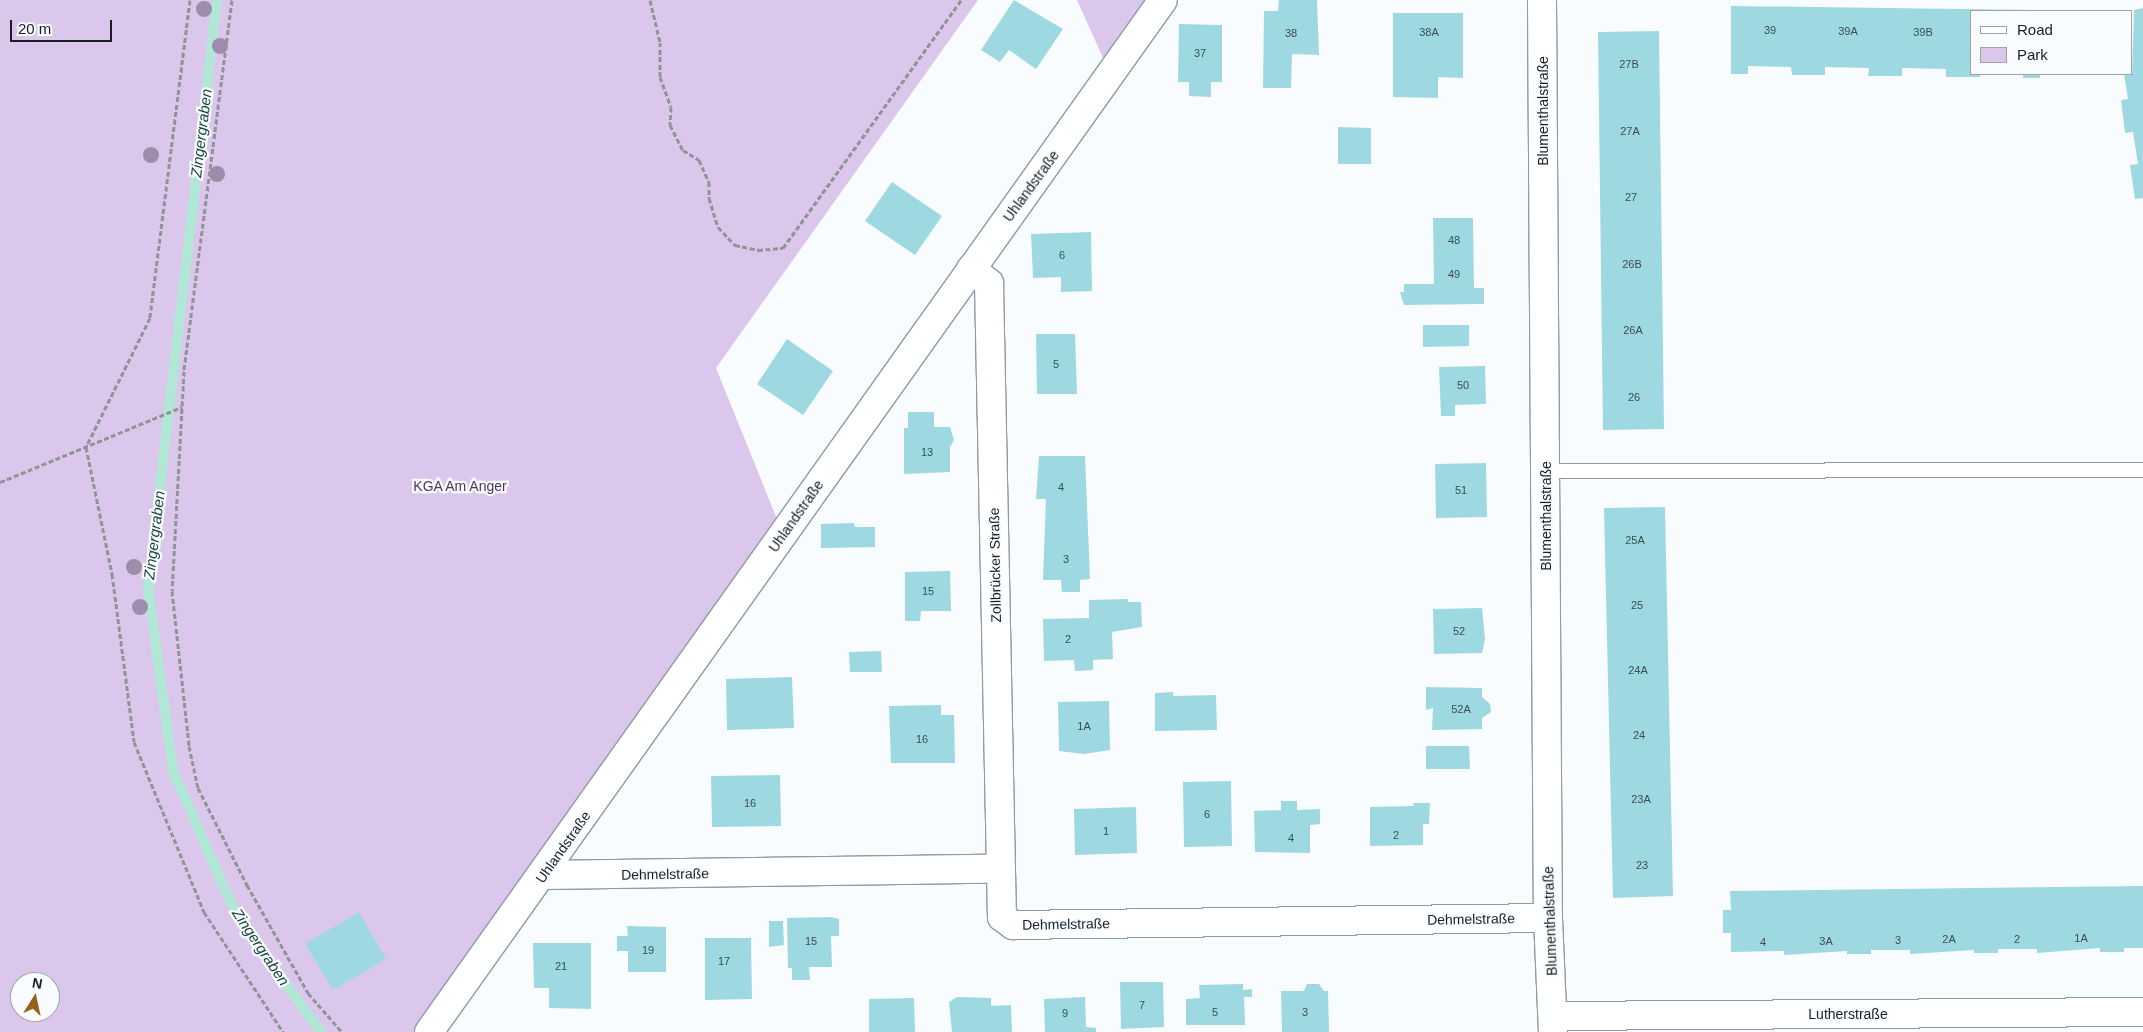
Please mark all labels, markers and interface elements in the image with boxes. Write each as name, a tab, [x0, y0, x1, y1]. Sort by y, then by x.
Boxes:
scale bar	[12, 10, 115, 42]
legend	[1970, 10, 2133, 75]
text: 20 m	[18, 20, 51, 37]
text: Road	[2017, 21, 2053, 38]
house number: 39	[1764, 23, 1776, 37]
house number: 39A	[1838, 24, 1858, 38]
house number: 38A	[1419, 25, 1439, 39]
house number: 39B	[1913, 25, 1933, 39]
house number: 38	[1285, 26, 1297, 40]
house number: 37	[1194, 46, 1206, 60]
text: Park	[2017, 46, 2048, 63]
street label: Blumenthalstraße	[1535, 56, 1551, 166]
house number: 27B	[1619, 57, 1639, 71]
water label: Zingergraben	[187, 88, 215, 178]
house number: 27A	[1620, 124, 1640, 138]
street label: Uhlandstraße	[1000, 147, 1062, 225]
house number: 27	[1625, 190, 1637, 204]
house number: 48	[1448, 233, 1460, 247]
house number: 6	[1059, 248, 1065, 262]
house number: 26B	[1622, 257, 1642, 271]
house number: 49	[1448, 267, 1460, 281]
house number: 26A	[1623, 323, 1643, 337]
house number: 5	[1053, 357, 1059, 371]
house number: 50	[1457, 378, 1469, 392]
house number: 26	[1628, 390, 1640, 404]
house number: 13	[921, 445, 933, 459]
street label: Blumenthalstraße	[1538, 461, 1554, 571]
street label: Uhlandstraße	[765, 477, 827, 555]
park label: KGA Am Anger	[412, 478, 508, 494]
house number: 4	[1058, 480, 1064, 494]
house number: 51	[1455, 483, 1467, 497]
water label: Zingergraben	[140, 490, 168, 580]
street label: Zollbrücker Straße	[986, 507, 1004, 623]
house number: 25A	[1625, 533, 1645, 547]
house number: 3	[1063, 552, 1069, 566]
house number: 15	[922, 584, 934, 598]
house number: 25	[1631, 598, 1643, 612]
house number: 52	[1453, 624, 1465, 638]
house number: 2	[1065, 632, 1071, 646]
house number: 24A	[1628, 663, 1648, 677]
house number: 52A	[1451, 702, 1471, 716]
house number: 1A	[1077, 719, 1091, 733]
house number: 24	[1633, 728, 1645, 742]
house number: 16	[916, 732, 928, 746]
house number: 23A	[1631, 792, 1651, 806]
house number: 16	[744, 796, 756, 810]
house number: 6	[1204, 807, 1210, 821]
street label: Uhlandstraße	[532, 808, 594, 886]
house number: 1	[1103, 824, 1109, 838]
house number: 2	[1393, 828, 1399, 842]
house number: 4	[1288, 831, 1294, 845]
house number: 23	[1636, 858, 1648, 872]
street label: Dehmelstraße	[621, 865, 709, 883]
street label: Blumenthalstraße	[1540, 866, 1560, 976]
water label: Zingergraben	[229, 905, 293, 989]
street label: Dehmelstraße	[1427, 910, 1515, 928]
street label: Dehmelstraße	[1022, 915, 1110, 933]
house number: 1A	[2074, 931, 2088, 945]
house number: 2A	[1942, 932, 1956, 946]
house number: 2	[2014, 932, 2020, 946]
house number: 3	[1895, 933, 1901, 947]
house number: 15	[805, 934, 817, 948]
house number: 3A	[1819, 934, 1833, 948]
house number: 4	[1760, 935, 1766, 949]
house number: 19	[642, 943, 654, 957]
house number: 17	[718, 954, 730, 968]
house number: 21	[555, 959, 567, 973]
north arrow	[10, 972, 60, 1022]
text: N	[31, 974, 44, 992]
house number: 7	[1139, 998, 1145, 1012]
house number: 5	[1212, 1005, 1218, 1019]
house number: 3	[1302, 1005, 1308, 1019]
house number: 9	[1062, 1006, 1068, 1020]
street label: Lutherstraße	[1808, 1006, 1888, 1022]

